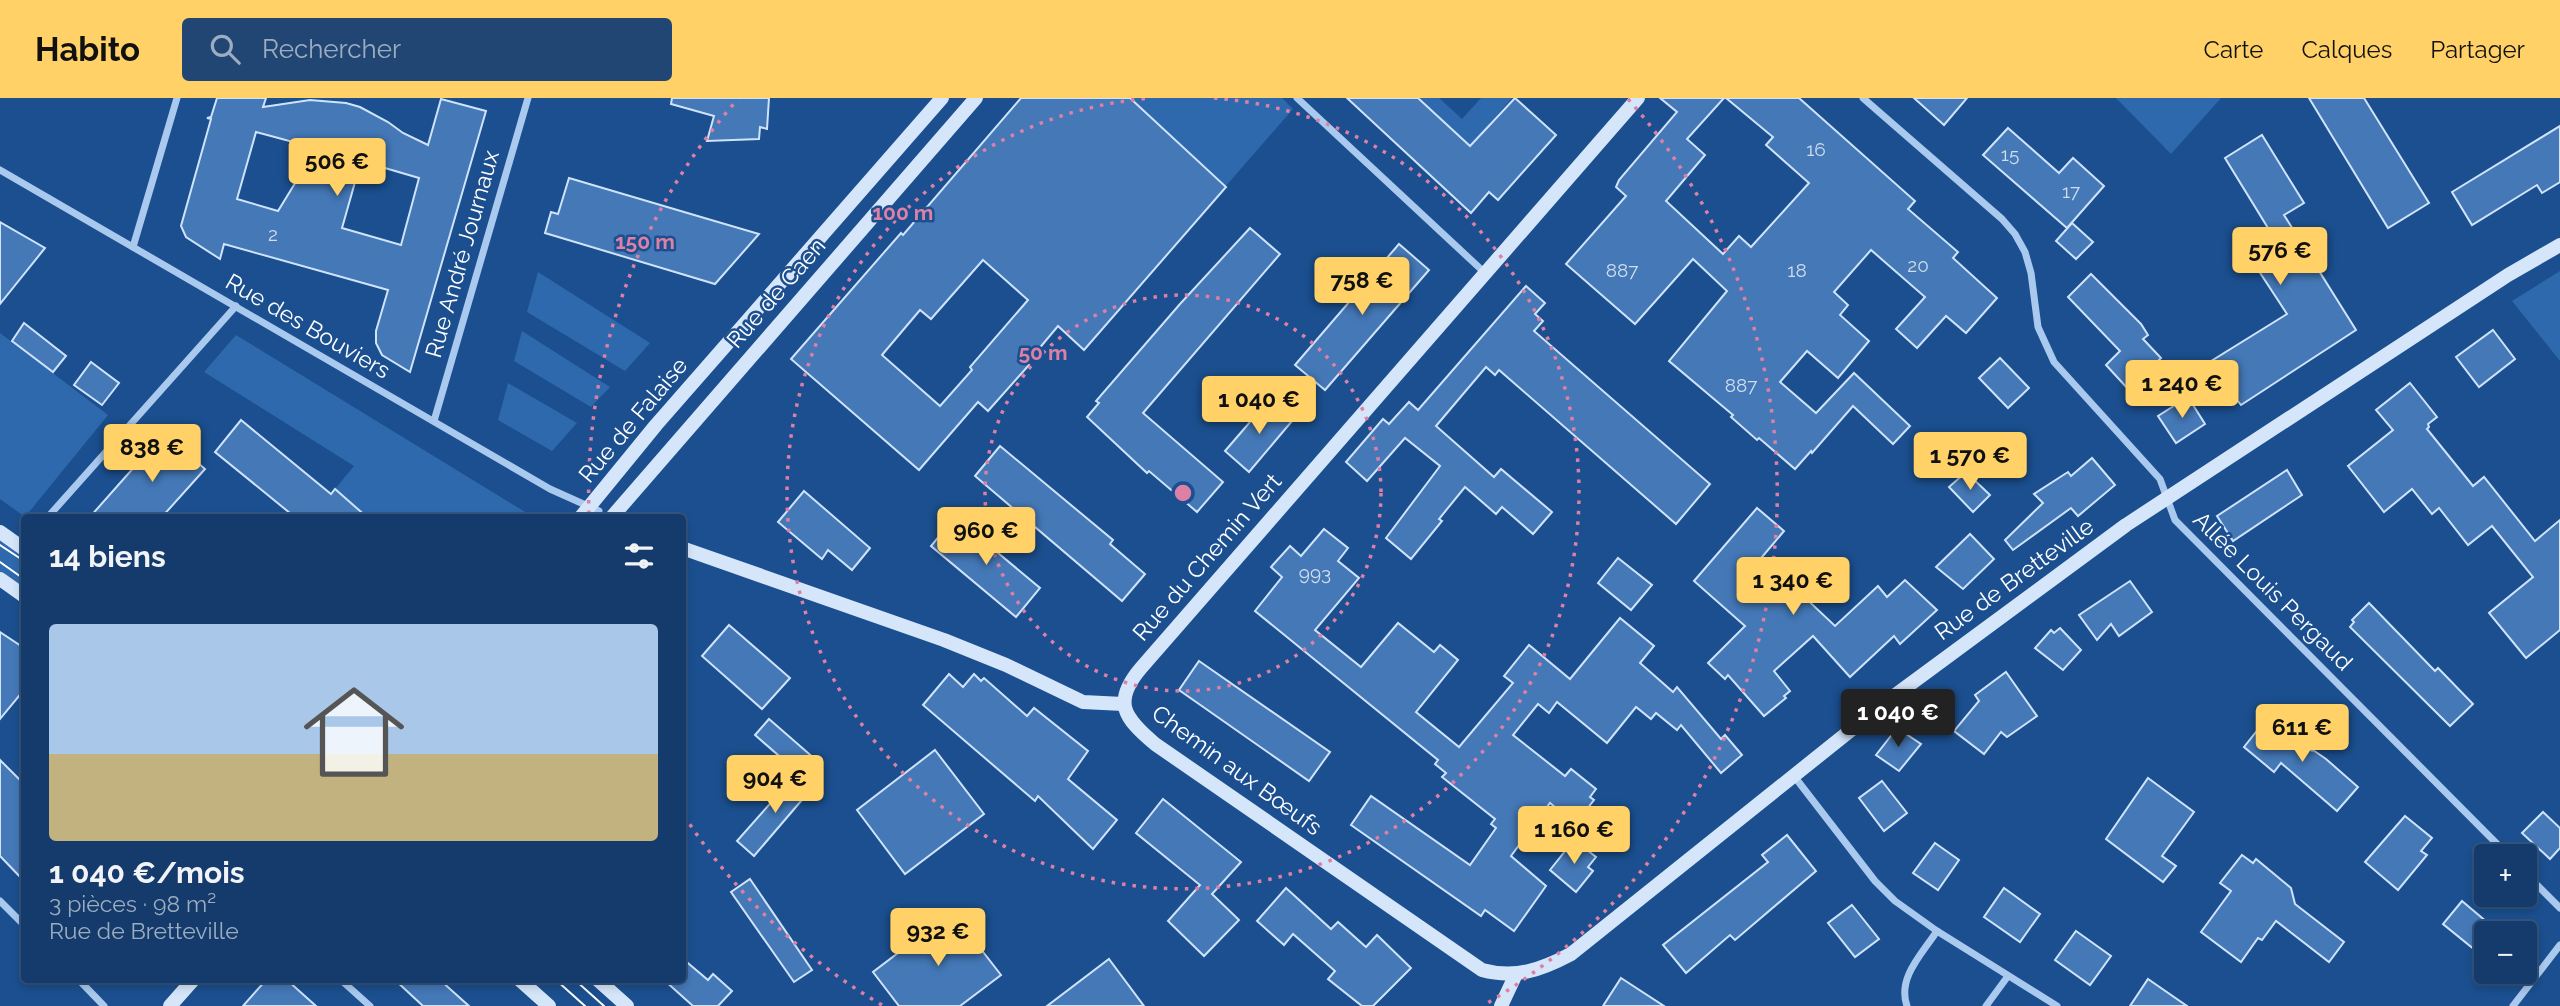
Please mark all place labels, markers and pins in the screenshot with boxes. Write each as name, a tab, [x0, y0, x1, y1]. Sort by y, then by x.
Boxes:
pin: 506 €	[288, 139, 386, 198]
pin: 576 €	[2231, 228, 2329, 287]
pin: 758 €	[1313, 258, 1411, 317]
pin: 1 240 €	[2117, 360, 2247, 420]
pin: 1 040 €	[1194, 376, 1324, 436]
pin: 838 €	[103, 424, 201, 484]
pin: 1 570 €	[1905, 432, 2035, 492]
centre of rings	[1171, 481, 1195, 505]
pin: 960 €	[937, 508, 1035, 567]
pin: 1 340 €	[1728, 558, 1858, 617]
pin: 1 040 €	[1833, 690, 1963, 749]
pin: 611 €	[2253, 704, 2351, 764]
pin: 904 €	[726, 756, 824, 815]
pin: 1 160 €	[1509, 806, 1639, 866]
pin: 932 €	[889, 908, 987, 968]

